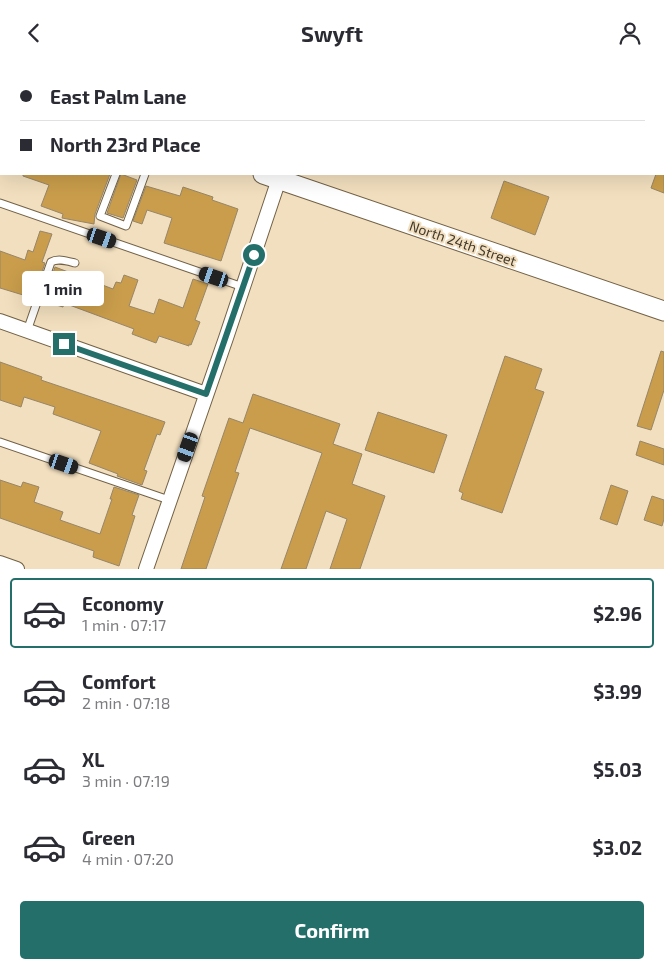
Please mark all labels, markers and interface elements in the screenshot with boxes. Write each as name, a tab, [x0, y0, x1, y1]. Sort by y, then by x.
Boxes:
icon: back	[20, 19, 48, 47]
icon: person	[616, 19, 644, 47]
text: Swyft	[301, 20, 363, 46]
text: East Palm Lane	[50, 85, 187, 108]
text: North 23rd Place	[50, 133, 201, 156]
street label: North 24th Street	[407, 217, 519, 269]
car	[85, 226, 118, 250]
route start	[243, 244, 265, 266]
car	[197, 265, 230, 289]
callout: 1 min	[23, 271, 105, 307]
text: 1 min	[44, 279, 82, 298]
route end	[53, 333, 75, 355]
car	[175, 430, 200, 464]
car	[47, 452, 80, 476]
icon: car	[22, 591, 67, 636]
text: Economy	[82, 592, 164, 615]
text: $2.96	[593, 602, 642, 625]
text: 1 min · 07:17	[82, 615, 166, 634]
icon: car	[22, 669, 67, 714]
text: Comfort	[82, 670, 156, 693]
text: $3.99	[593, 680, 642, 703]
text: 2 min · 07:18	[82, 693, 170, 712]
icon: car	[22, 747, 67, 792]
text: XL	[82, 748, 104, 771]
text: $5.03	[593, 758, 642, 781]
text: 3 min · 07:19	[82, 771, 170, 790]
icon: car	[22, 825, 67, 870]
text: Green	[82, 826, 135, 849]
text: $3.02	[593, 836, 642, 859]
text: 4 min · 07:20	[82, 849, 174, 868]
button: Confirm	[20, 901, 644, 959]

